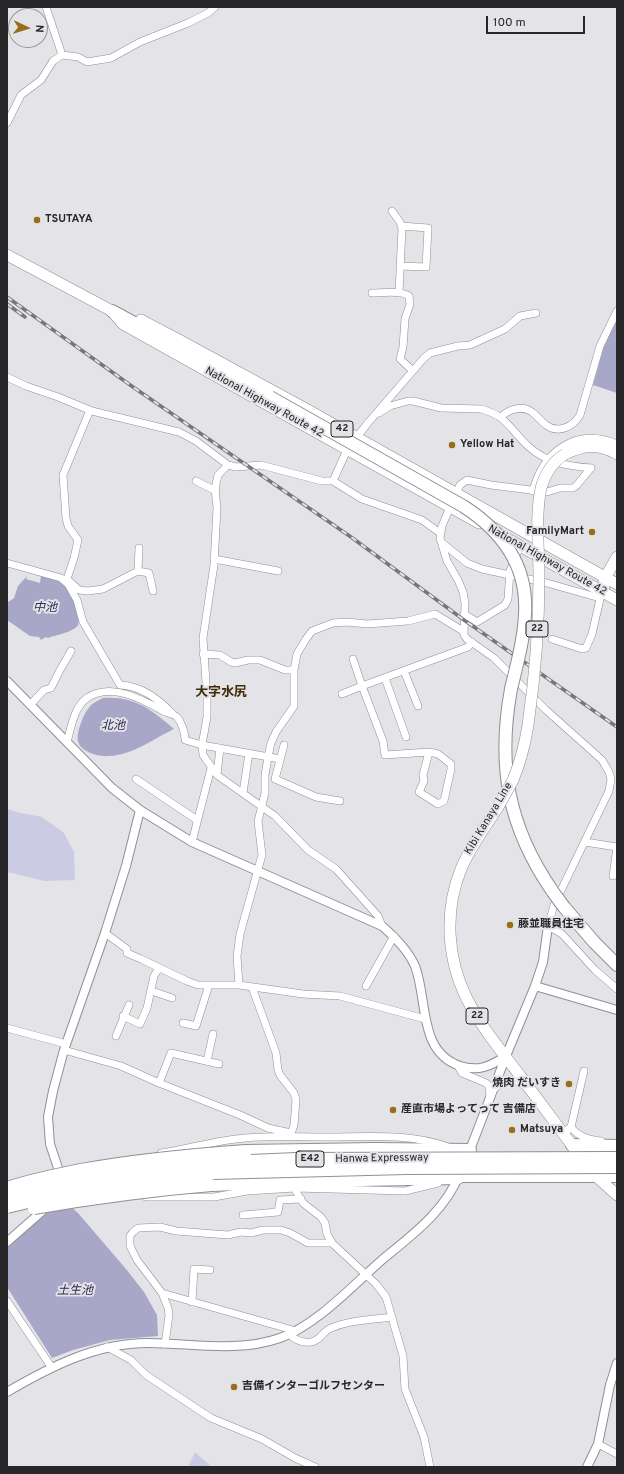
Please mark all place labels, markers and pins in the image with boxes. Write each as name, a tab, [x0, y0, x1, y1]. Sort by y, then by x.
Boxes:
place label: TSUTAYA	[45, 213, 93, 227]
marker: TSUTAYA	[32, 215, 42, 225]
place label: Yellow Hat	[460, 438, 514, 452]
marker: Yellow Hat	[447, 440, 457, 450]
place label: FamilyMart	[526, 525, 584, 539]
marker: FamilyMart	[587, 527, 597, 537]
place label: 藤並職員住宅	[518, 918, 584, 932]
marker: 藤並職員住宅	[505, 920, 515, 930]
place label: 焼肉 だいすき	[492, 1077, 561, 1091]
marker: 焼肉 だいすき	[564, 1079, 574, 1089]
place label: 産直市場よってって 吉備店	[401, 1103, 536, 1117]
marker: 産直市場よってって 吉備店	[388, 1105, 398, 1115]
place label: Matsuya	[520, 1123, 563, 1137]
marker: Matsuya	[507, 1125, 517, 1135]
place label: 吉備インターゴルフセンター	[242, 1380, 385, 1394]
marker: 吉備インターゴルフセンター	[229, 1382, 239, 1392]

